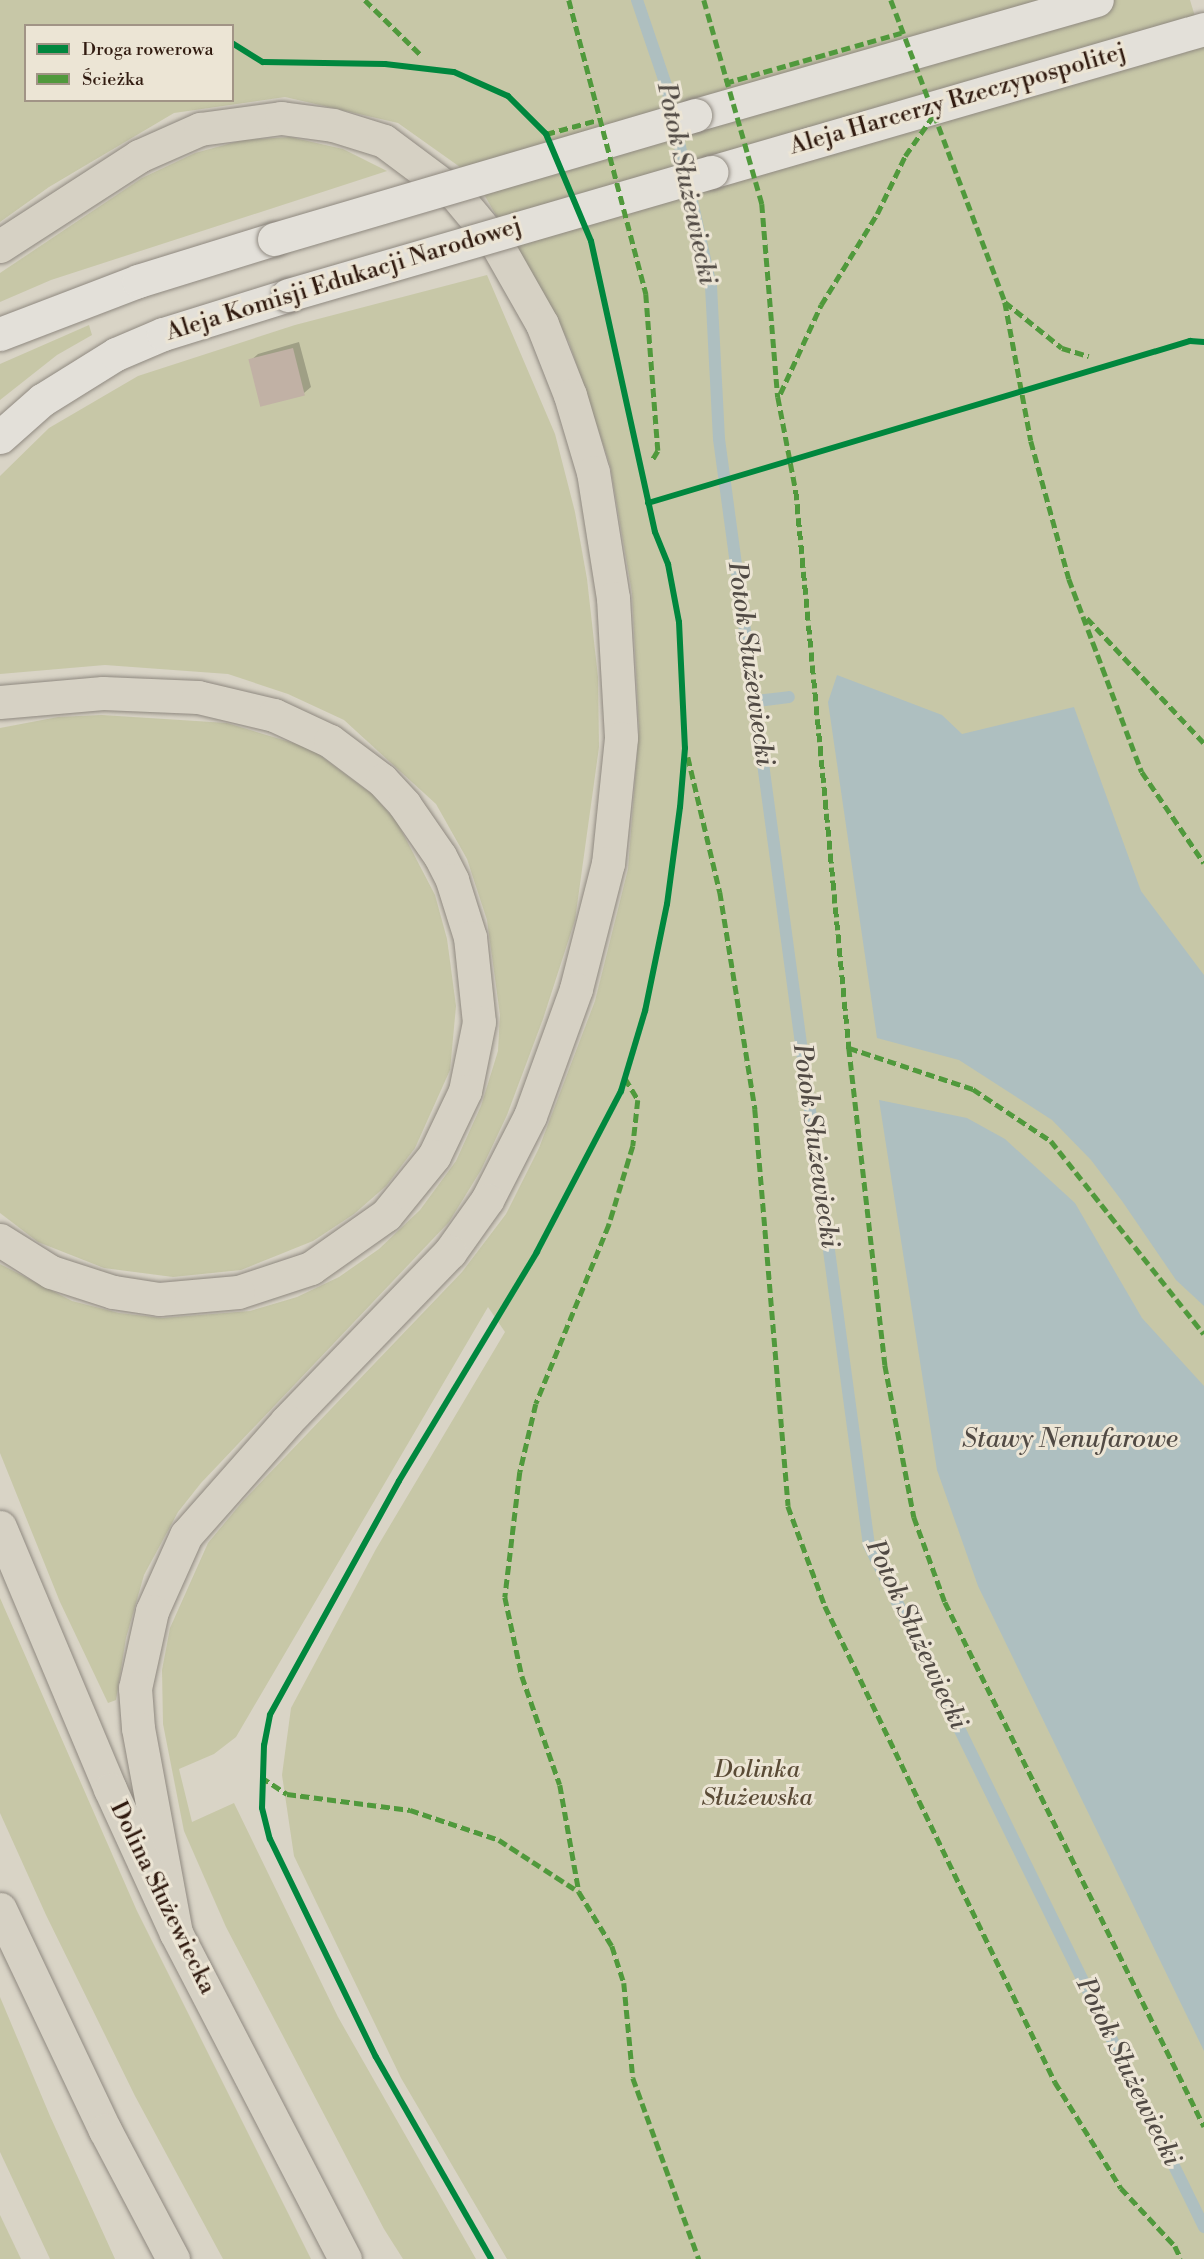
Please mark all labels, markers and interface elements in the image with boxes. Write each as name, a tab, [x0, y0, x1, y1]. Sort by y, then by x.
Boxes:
legend	[24, 24, 234, 102]
text: Droga rowerowa	[82, 38, 214, 61]
street label: Aleja Harcerzy Rzeczypospolitej	[786, 38, 1130, 162]
text: Ścieżka	[82, 68, 144, 91]
water label: Potok Służewiecki	[649, 80, 723, 288]
street label: Aleja Komisji Edukacji Narodowej	[163, 212, 525, 348]
water label: Potok Służewiecki	[720, 560, 780, 768]
water label: Potok Służewiecki	[785, 1042, 845, 1250]
water label: Stawy Nenufarowe	[962, 1424, 1178, 1456]
water label: Potok Służewiecki	[858, 1535, 974, 1735]
park label: Dolinka Służewska	[702, 1757, 812, 1813]
street label: Dolina Służewiecka	[103, 1797, 221, 1999]
water label: Potok Służewiecki	[1069, 1973, 1187, 2171]

